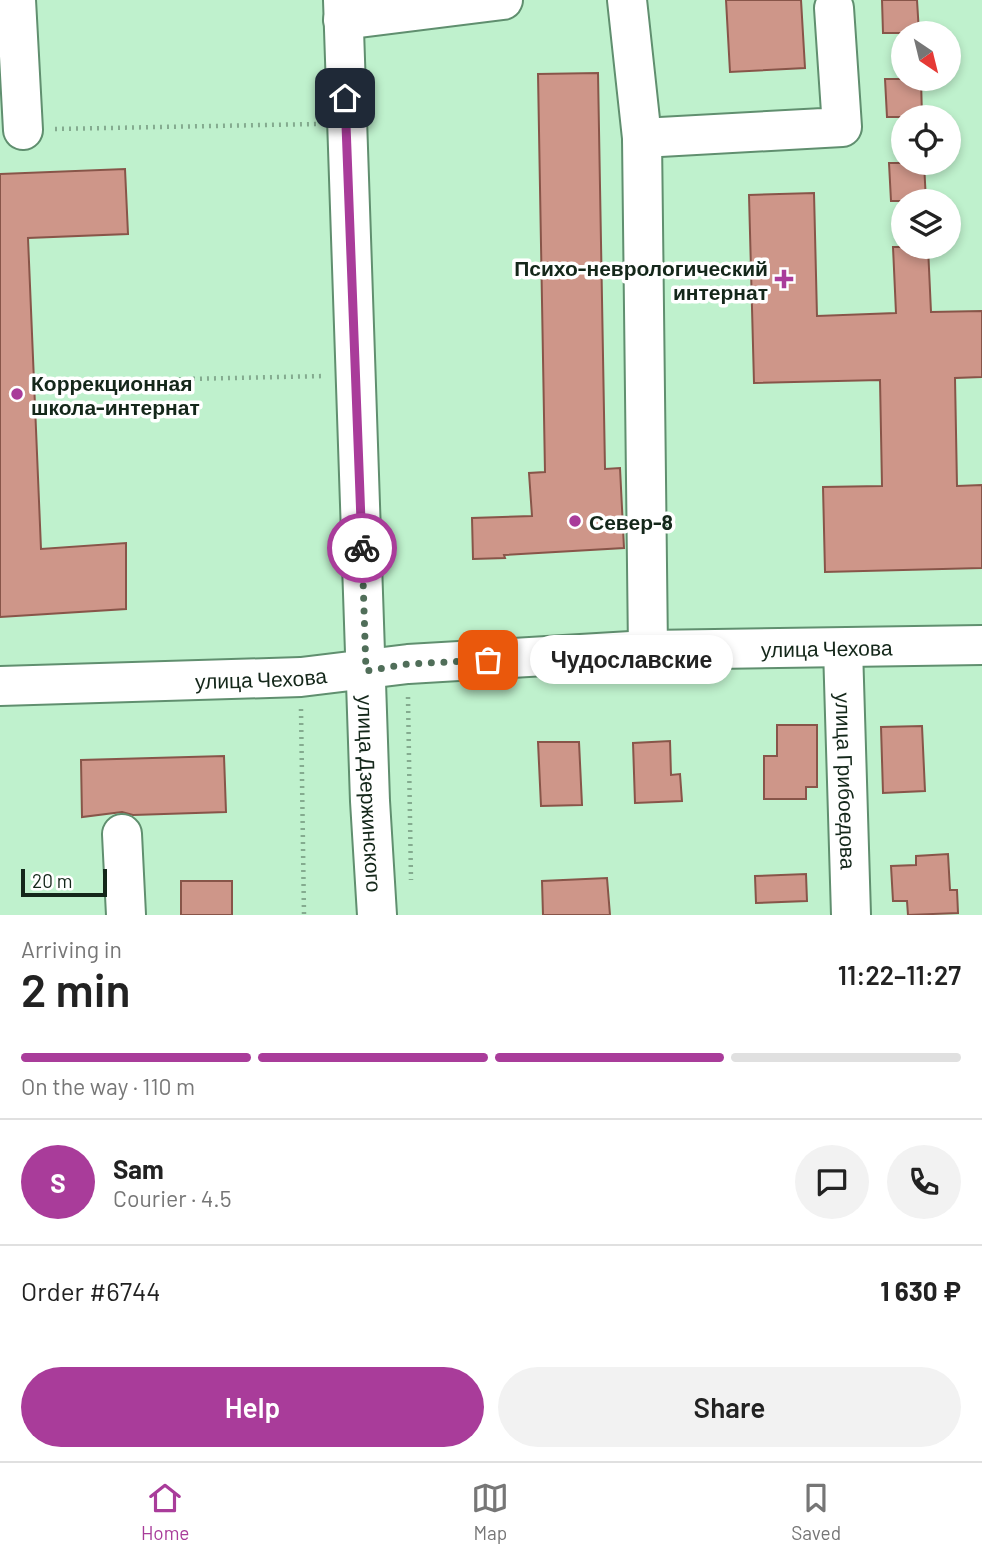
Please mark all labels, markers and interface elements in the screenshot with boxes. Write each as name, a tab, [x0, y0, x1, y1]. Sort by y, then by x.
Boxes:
north arrow	[891, 21, 961, 91]
map controls	[891, 21, 961, 259]
pin	[315, 68, 375, 128]
icon: home	[326, 79, 364, 117]
button: locate	[891, 105, 961, 175]
button: layers	[891, 189, 961, 259]
place label: Психо-неврологический интернат	[514, 255, 768, 304]
marker: Психо-неврологический интернат	[774, 269, 794, 289]
place label: Коррекционная школа-интернат	[31, 370, 200, 419]
marker: Коррекционная школа-интернат	[9, 386, 25, 402]
place label: Север-8	[589, 509, 673, 534]
courier	[327, 513, 397, 583]
marker: Север-8	[567, 513, 583, 529]
icon: bike	[343, 529, 381, 567]
pin	[458, 630, 518, 690]
street label: улица Чехова	[761, 634, 893, 661]
callout: Чудославские	[530, 636, 733, 684]
icon: bag	[469, 641, 507, 679]
text: Чудославские	[551, 645, 712, 673]
street label: улица Чехова	[195, 661, 328, 693]
street label: улица Грибоедова	[832, 692, 862, 870]
street label: улица Дзержинского	[354, 694, 388, 893]
scale bar	[21, 866, 107, 898]
text: 20 m	[32, 869, 72, 892]
text: Arriving in	[21, 935, 122, 963]
text: 11:22–11:27	[838, 959, 961, 990]
text: 2 min	[21, 961, 130, 1016]
text: On the way · 110 m	[21, 1072, 195, 1100]
button: chat	[795, 1145, 869, 1219]
button: phone	[887, 1145, 961, 1219]
text: Sam	[113, 1153, 164, 1184]
text: S	[50, 1167, 66, 1198]
text: Courier · 4.5	[113, 1184, 232, 1212]
text: Order #6744	[21, 1275, 161, 1306]
text: 1 630 ₽	[880, 1275, 961, 1306]
button: Help	[21, 1367, 484, 1447]
button: Share	[498, 1367, 961, 1447]
tab: Home	[141, 1479, 189, 1544]
tab: Map	[471, 1479, 509, 1544]
tab: Saved	[791, 1479, 841, 1544]

